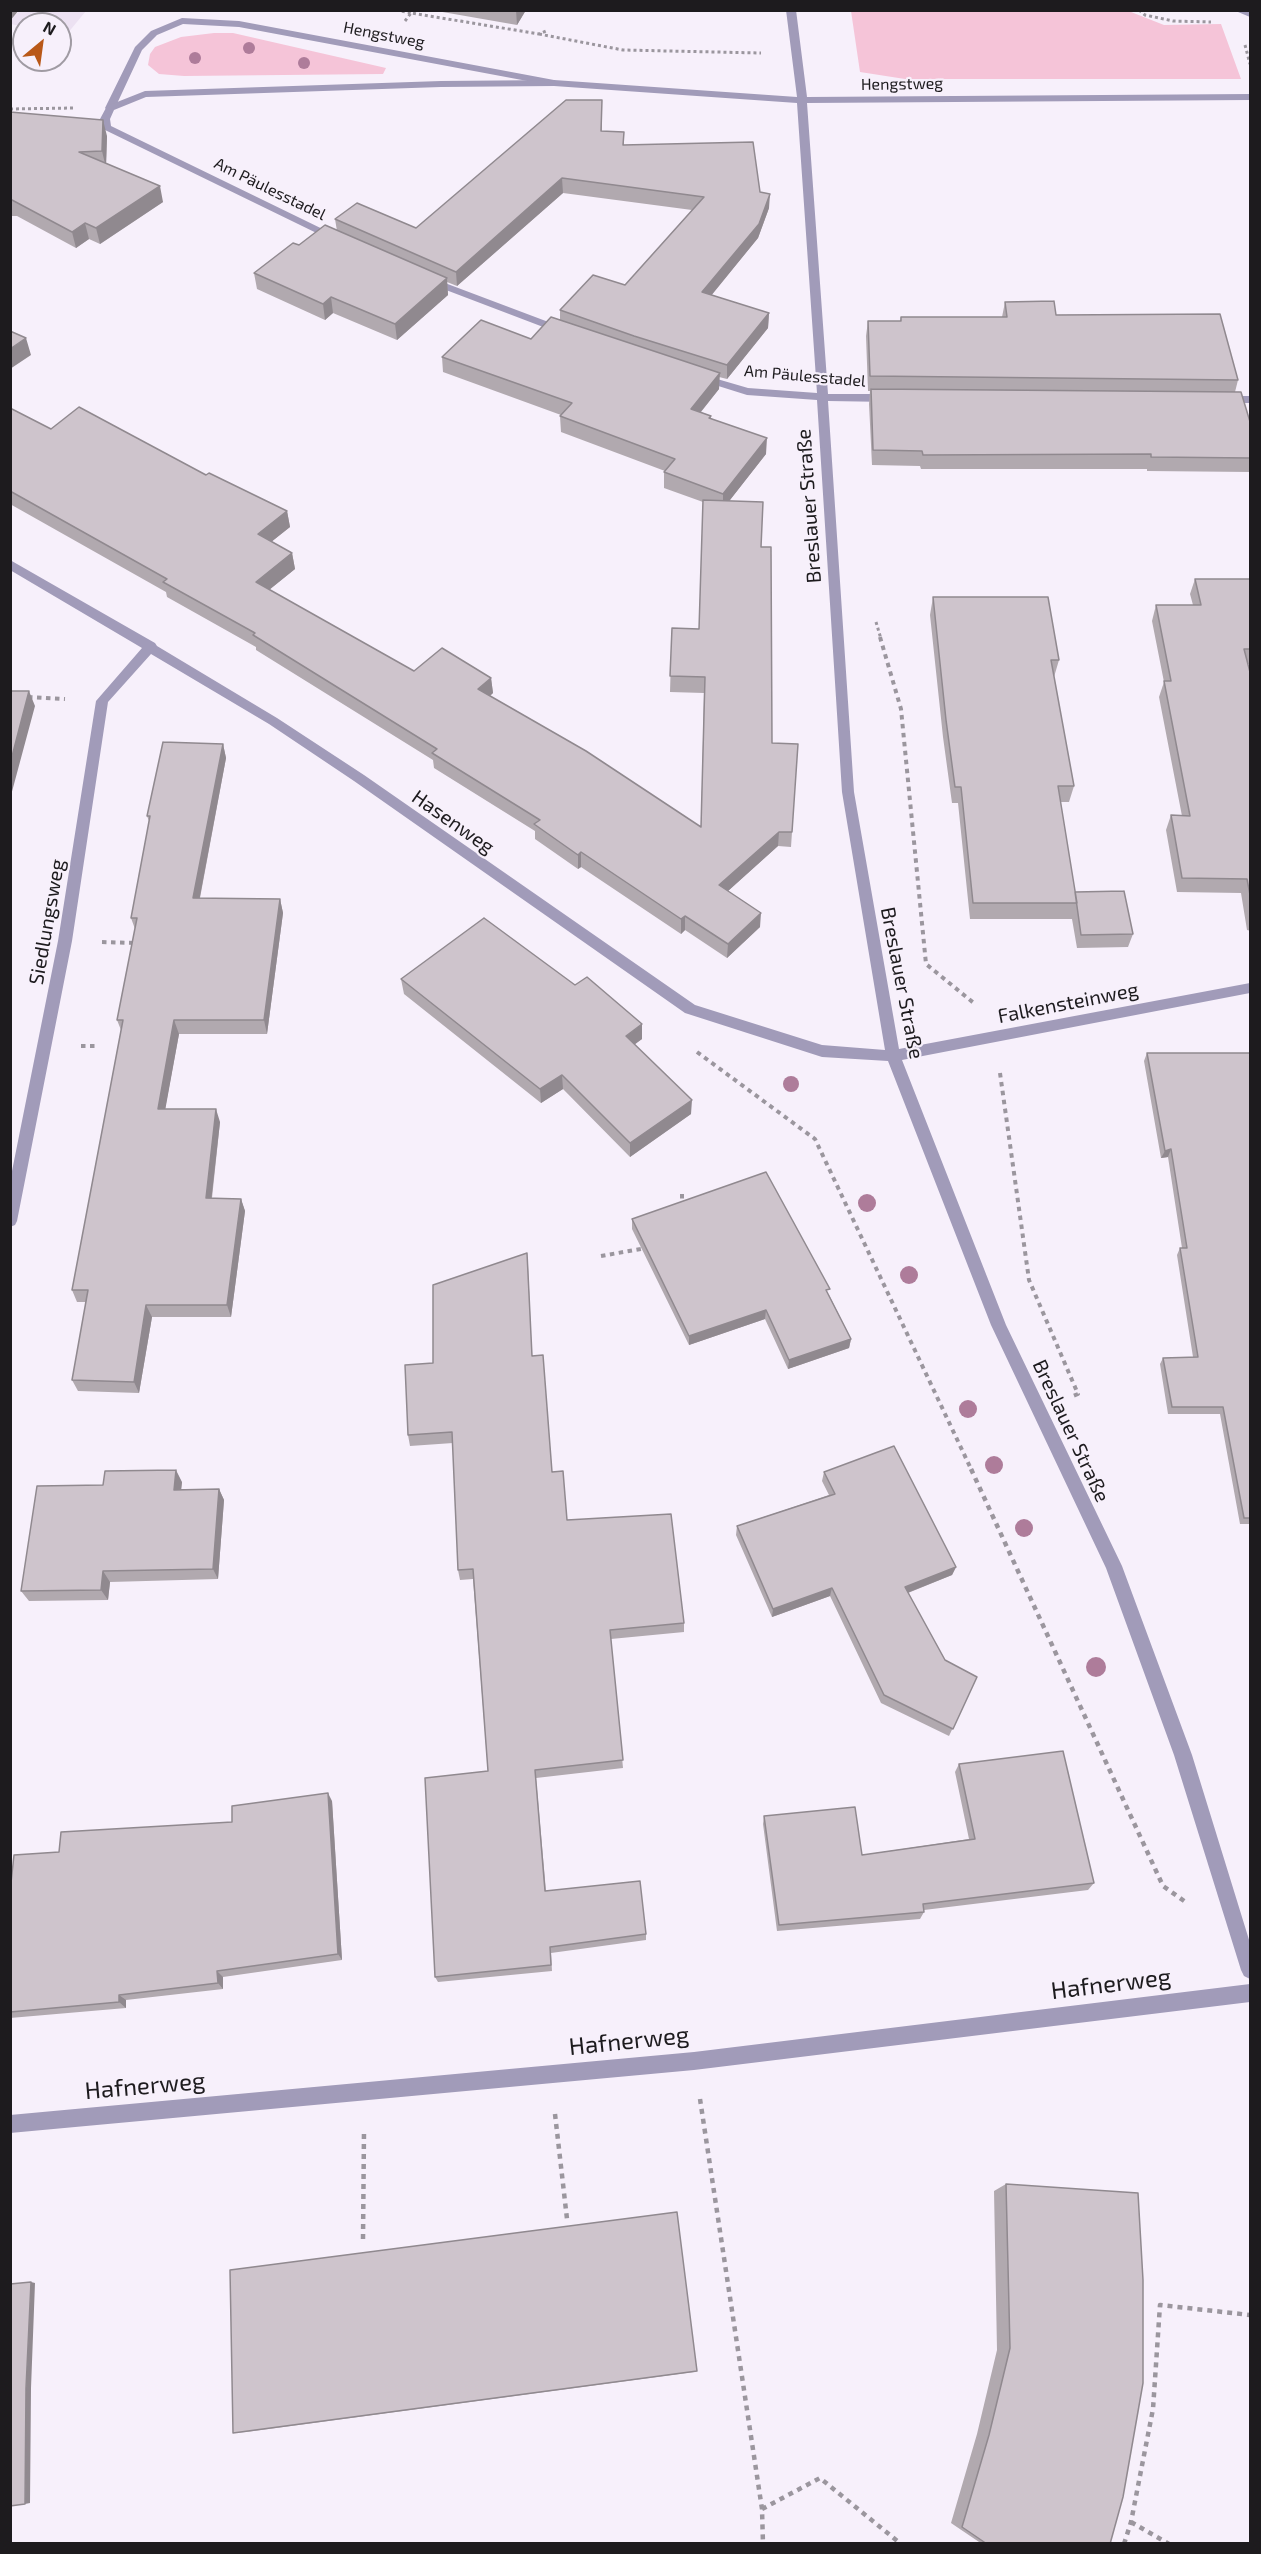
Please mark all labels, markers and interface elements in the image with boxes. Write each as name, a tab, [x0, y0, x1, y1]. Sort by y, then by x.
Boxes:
north arrow	[12, 12, 72, 72]
text: N	[40, 16, 60, 39]
street label: Hengstweg	[342, 18, 426, 52]
street label: Hengstweg	[861, 74, 943, 94]
street label: Am Päulesstadel	[211, 154, 329, 224]
street label: Am Päulesstadel	[743, 361, 867, 391]
street label: Breslauer Straße	[792, 428, 826, 584]
street label: Hasenweg	[407, 785, 499, 859]
street label: Siedlungsweg	[24, 857, 70, 987]
street label: Breslauer Straße	[875, 905, 929, 1061]
street label: Falkensteinweg	[996, 978, 1140, 1028]
street label: Breslauer Straße	[1027, 1356, 1115, 1506]
street label: Hafnerweg	[1049, 1962, 1173, 2006]
street label: Hafnerweg	[567, 2020, 691, 2062]
street label: Hafnerweg	[84, 2066, 206, 2106]

